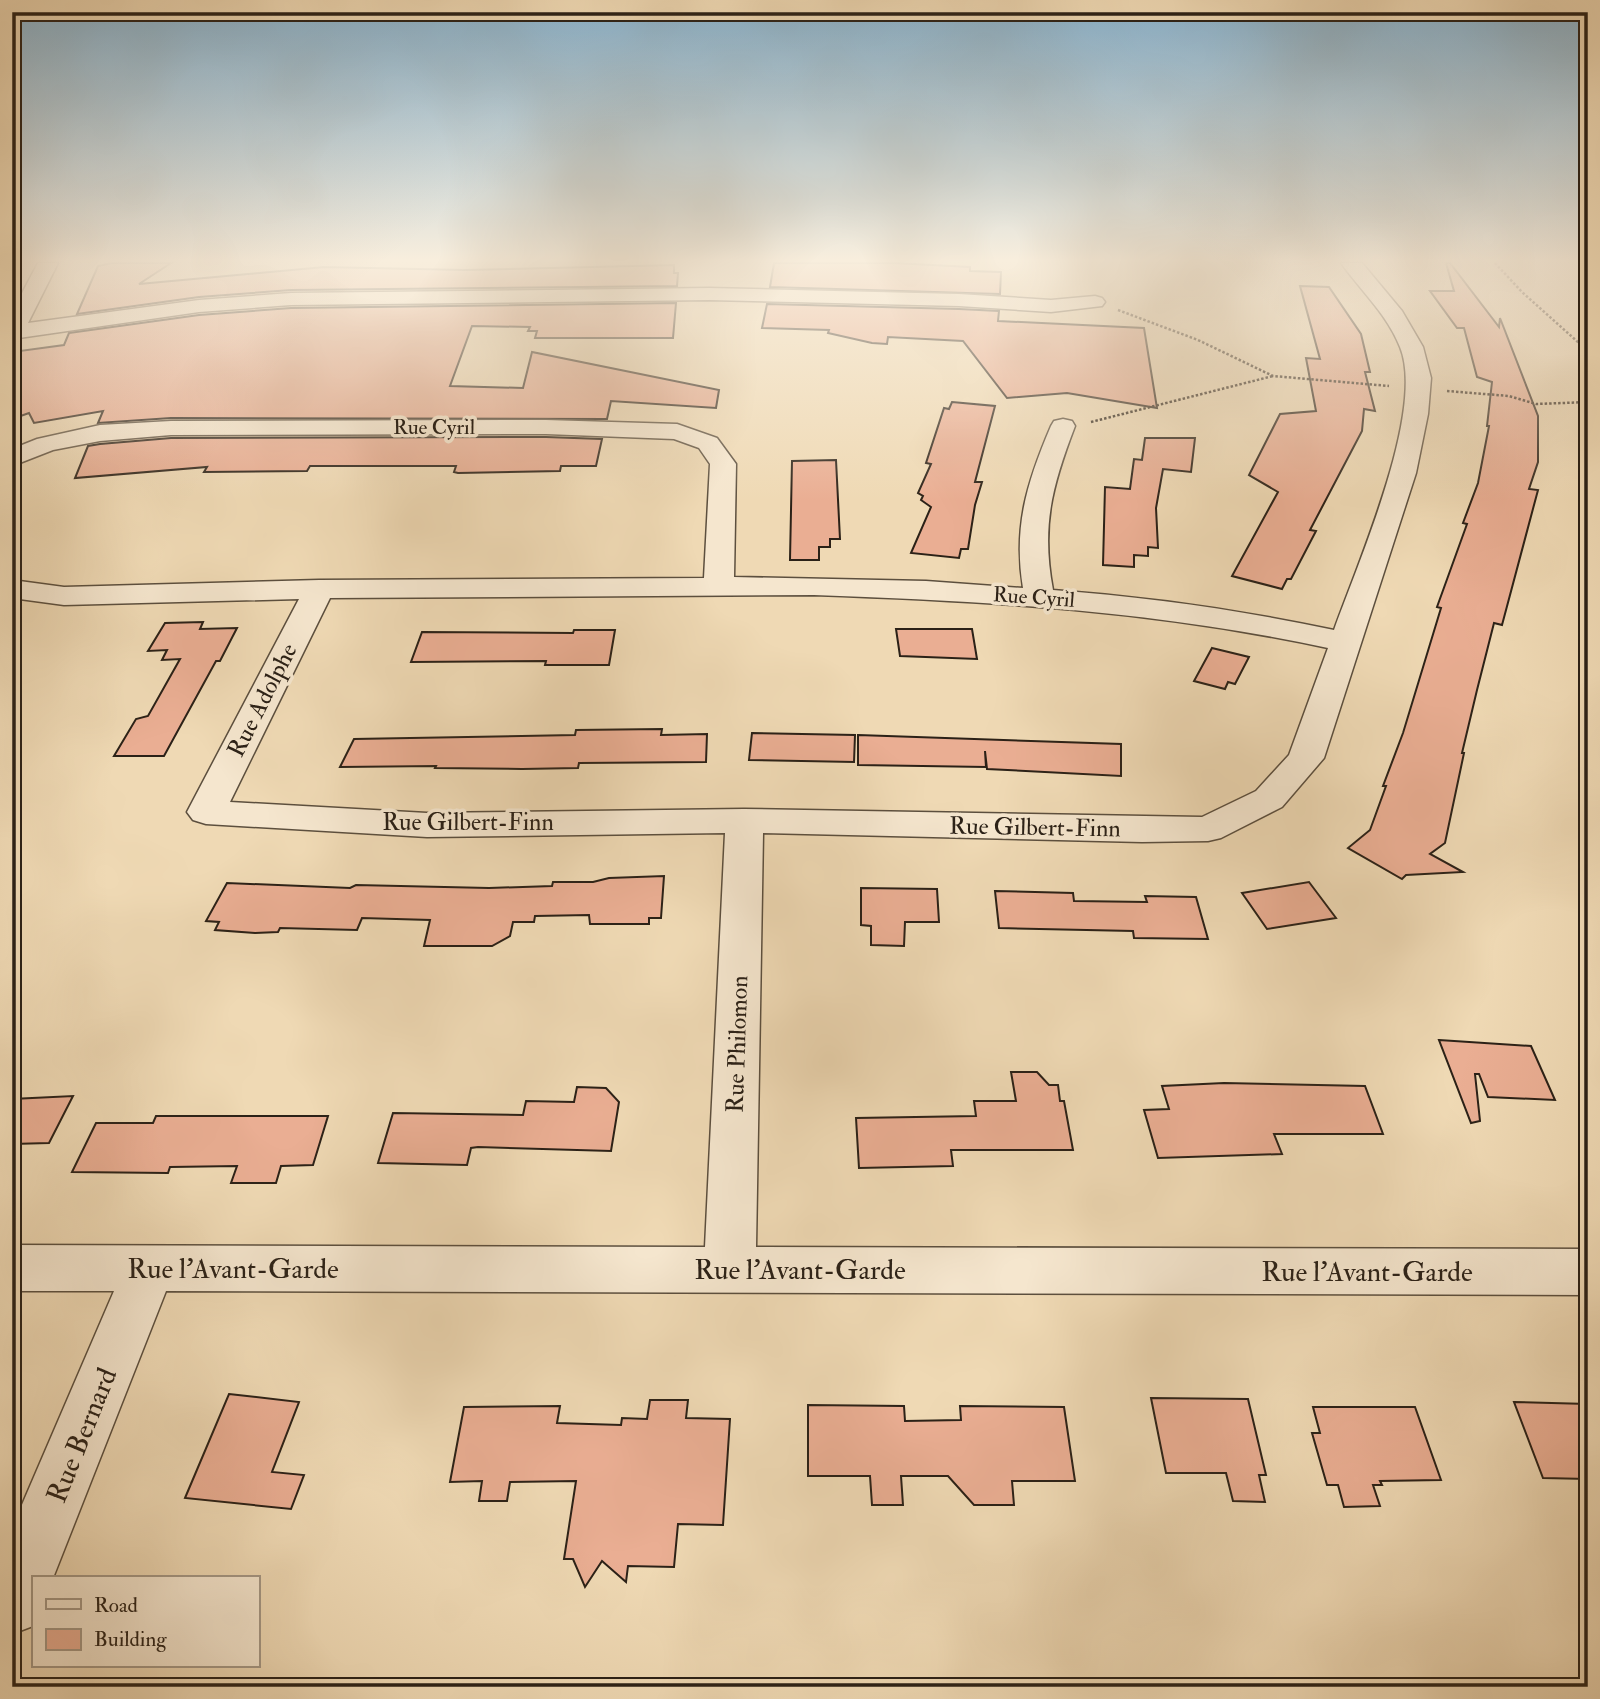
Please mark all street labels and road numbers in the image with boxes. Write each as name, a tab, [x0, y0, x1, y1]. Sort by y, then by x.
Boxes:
street label: Rue Cyril	[393, 414, 476, 441]
street label: Rue Cyril	[992, 581, 1076, 614]
street label: Rue Adolphe	[221, 638, 304, 762]
street label: Rue Gilbert-Finn	[382, 807, 554, 838]
street label: Rue Gilbert-Finn	[949, 811, 1121, 844]
street label: Rue Philomon	[720, 975, 755, 1113]
street label: Rue l'Avant-Garde	[127, 1252, 339, 1287]
street label: Rue l'Avant-Garde	[694, 1253, 906, 1288]
street label: Rue l'Avant-Garde	[1261, 1255, 1473, 1290]
street label: Rue Bernard	[40, 1363, 125, 1508]

